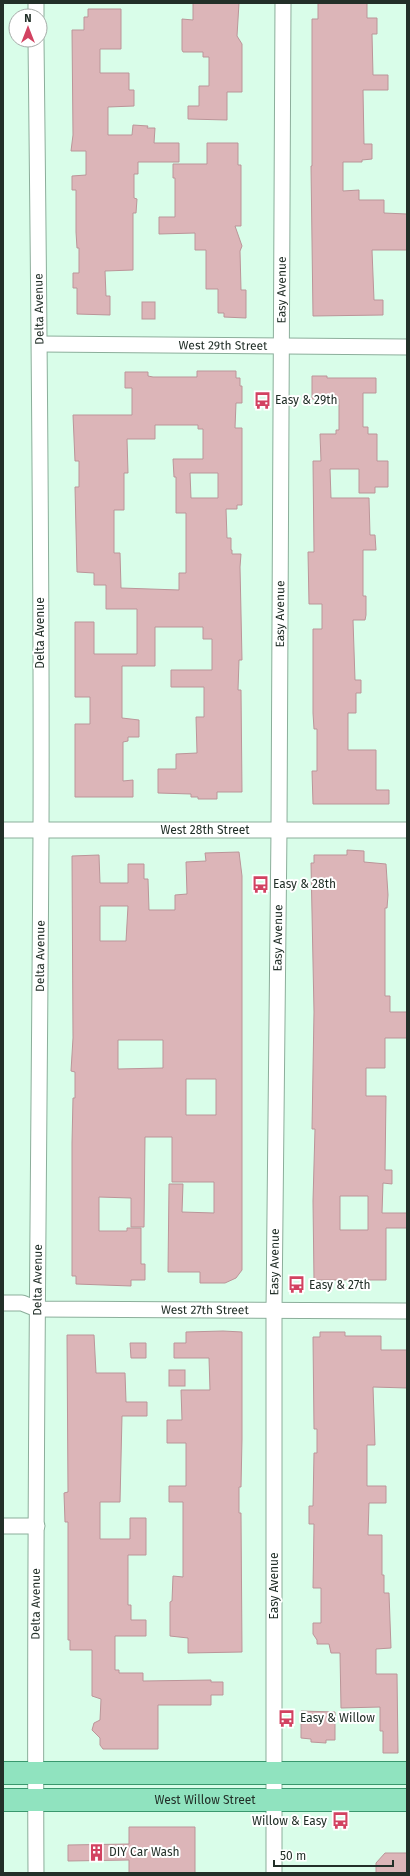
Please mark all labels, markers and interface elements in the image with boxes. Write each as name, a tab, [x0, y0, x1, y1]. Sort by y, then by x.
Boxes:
north arrow	[8, 8, 48, 48]
text: N	[24, 12, 32, 25]
street label: Easy Avenue	[274, 256, 289, 324]
street label: Delta Avenue	[31, 273, 47, 345]
street label: West 29th Street	[179, 338, 268, 353]
bus stop icon: Easy & 29th	[252, 390, 272, 410]
place label: Easy & 29th	[275, 393, 338, 407]
street label: Easy Avenue	[273, 580, 287, 648]
street label: Delta Avenue	[33, 597, 47, 669]
street label: West 28th Street	[160, 823, 250, 837]
bus stop icon: Easy & 28th	[250, 874, 270, 894]
place label: Easy & 28th	[273, 877, 336, 891]
street label: Easy Avenue	[271, 904, 285, 972]
street label: Delta Avenue	[33, 920, 47, 992]
street label: Easy Avenue	[267, 1228, 282, 1296]
street label: Delta Avenue	[30, 1244, 45, 1316]
bus stop icon: Easy & 27th	[286, 1275, 306, 1295]
place label: Easy & 27th	[309, 1278, 371, 1292]
street label: West 27th Street	[161, 1303, 249, 1317]
street label: Easy Avenue	[267, 1553, 281, 1620]
street label: Delta Avenue	[29, 1568, 43, 1640]
bus stop icon: Easy & Willow	[277, 1708, 297, 1728]
place label: Easy & Willow	[300, 1711, 375, 1725]
street label: West Willow Street	[154, 1793, 256, 1807]
bus stop icon: Willow & Easy	[330, 1811, 350, 1831]
place label: Willow & Easy	[252, 1814, 327, 1828]
building icon: DIY Car Wash	[86, 1842, 106, 1862]
scale bar	[274, 1842, 393, 1868]
place label: DIY Car Wash	[109, 1845, 180, 1859]
text: 50 m	[280, 1849, 306, 1863]

